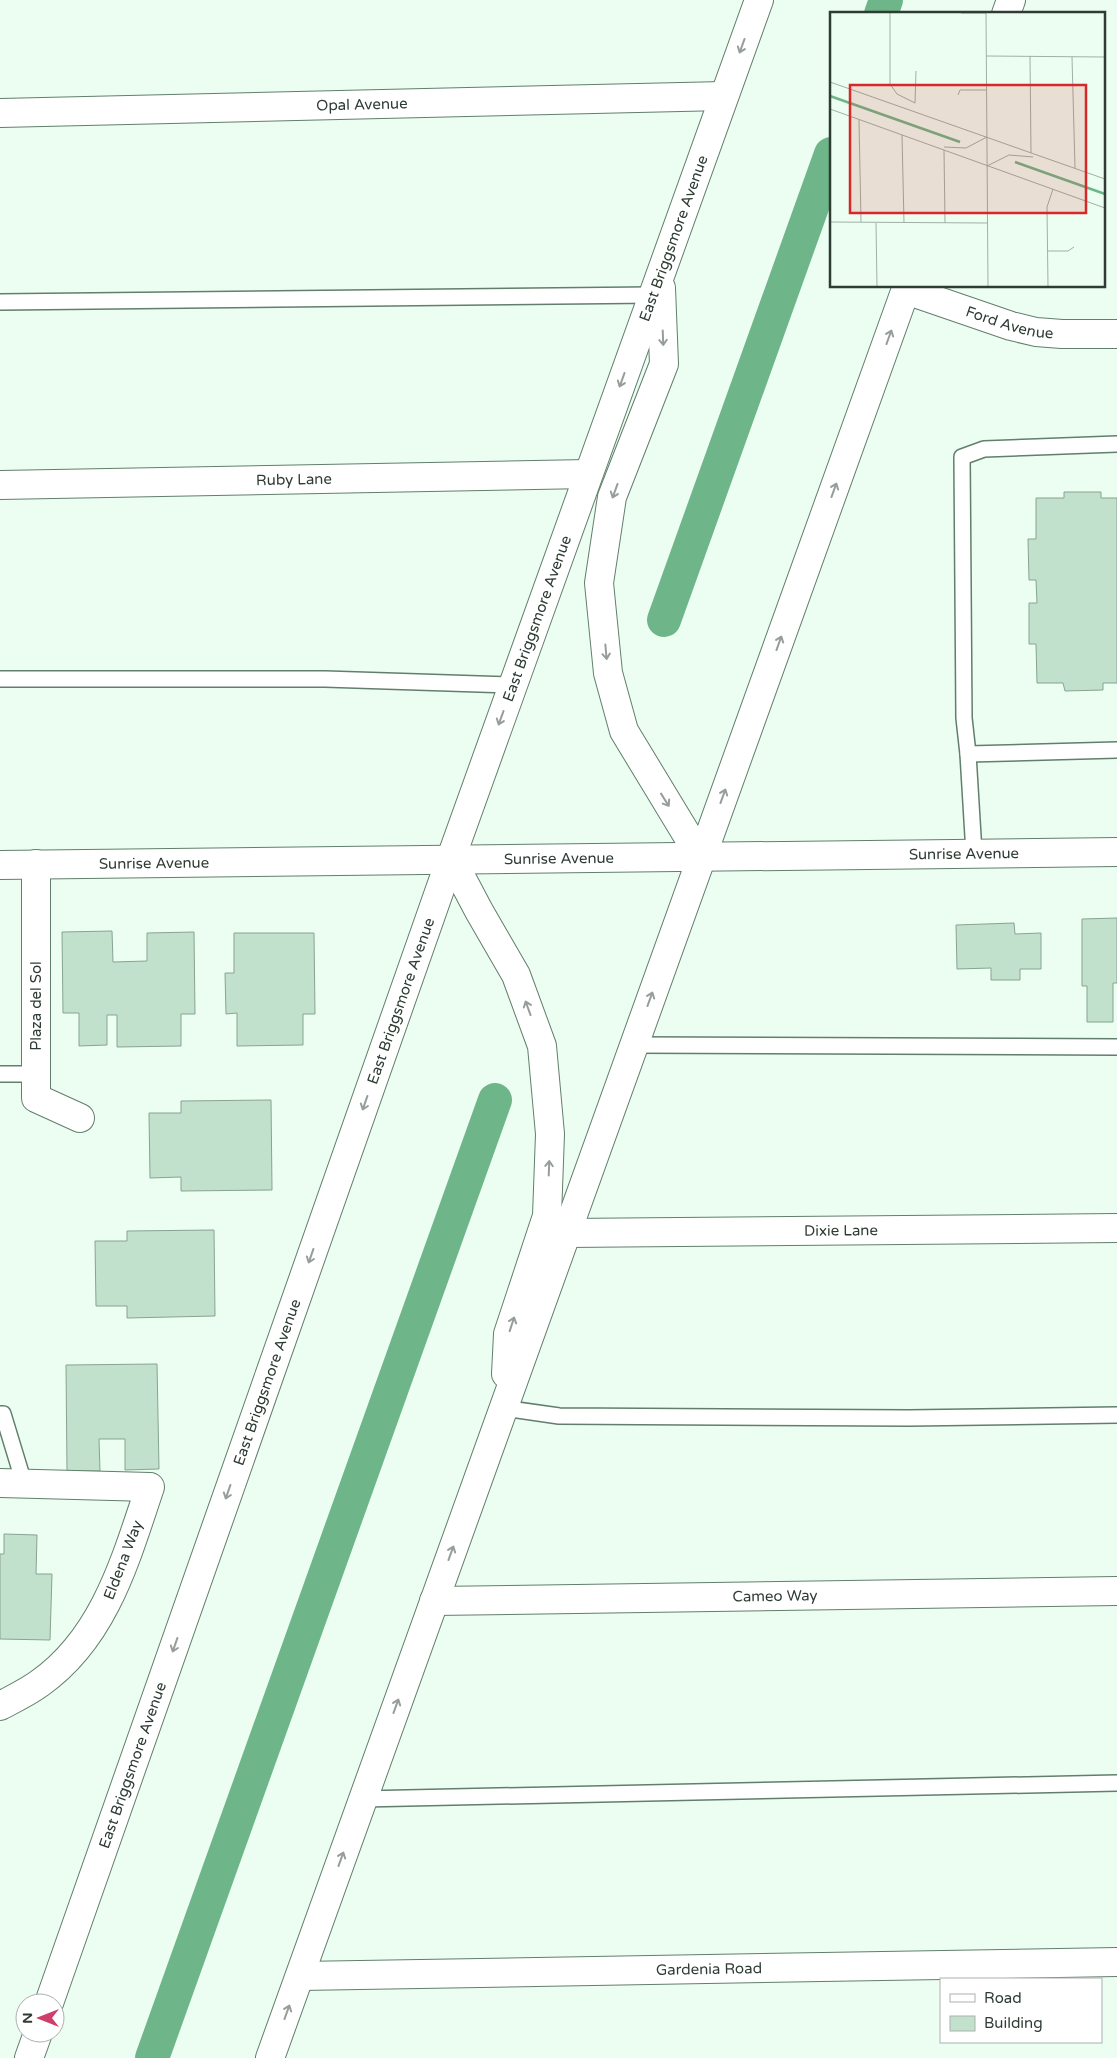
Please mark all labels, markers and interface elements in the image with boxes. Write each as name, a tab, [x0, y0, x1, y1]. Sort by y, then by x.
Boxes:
inset map	[830, 12, 1104, 288]
one-way arrow	[737, 38, 746, 53]
street label: Opal Avenue	[316, 94, 408, 115]
street label: East Briggsmore Avenue	[635, 153, 712, 324]
street label: Ford Avenue	[963, 302, 1054, 342]
one-way arrow	[659, 330, 668, 346]
one-way arrow	[885, 330, 894, 345]
one-way arrow	[617, 372, 626, 387]
street label: Ruby Lane	[256, 470, 332, 489]
one-way arrow	[610, 483, 619, 498]
one-way arrow	[830, 483, 839, 498]
street label: East Briggsmore Avenue	[499, 533, 575, 704]
one-way arrow	[775, 636, 784, 651]
one-way arrow	[601, 643, 610, 659]
one-way arrow	[496, 710, 505, 725]
one-way arrow	[719, 788, 728, 804]
one-way arrow	[661, 793, 671, 807]
street label: Sunrise Avenue	[909, 844, 1019, 863]
street label: Sunrise Avenue	[504, 849, 614, 868]
street label: Sunrise Avenue	[99, 854, 209, 873]
street label: East Briggsmore Avenue	[363, 915, 438, 1087]
street label: Plaza del Sol	[27, 961, 45, 1051]
one-way arrow	[646, 992, 655, 1008]
one-way arrow	[523, 1001, 532, 1016]
one-way arrow	[360, 1094, 369, 1110]
one-way arrow	[544, 1160, 553, 1176]
street label: Dixie Lane	[804, 1221, 878, 1240]
one-way arrow	[306, 1248, 315, 1263]
street label: East Briggsmore Avenue	[229, 1297, 304, 1468]
one-way arrow	[507, 1317, 517, 1333]
one-way arrow	[223, 1483, 233, 1499]
street label: Eldena Way	[100, 1518, 146, 1602]
one-way arrow	[447, 1546, 456, 1561]
street label: Cameo Way	[732, 1586, 818, 1606]
one-way arrow	[169, 1637, 179, 1653]
street label: East Briggsmore Avenue	[95, 1680, 170, 1851]
one-way arrow	[392, 1699, 401, 1714]
one-way arrow	[337, 1852, 346, 1867]
street label: Gardenia Road	[656, 1959, 762, 1979]
legend	[940, 1978, 1102, 2043]
text: Road	[984, 1989, 1022, 2007]
north arrow	[15, 1993, 65, 2043]
one-way arrow	[283, 2005, 292, 2020]
text: N	[19, 2012, 36, 2024]
text: Building	[984, 2014, 1043, 2032]

